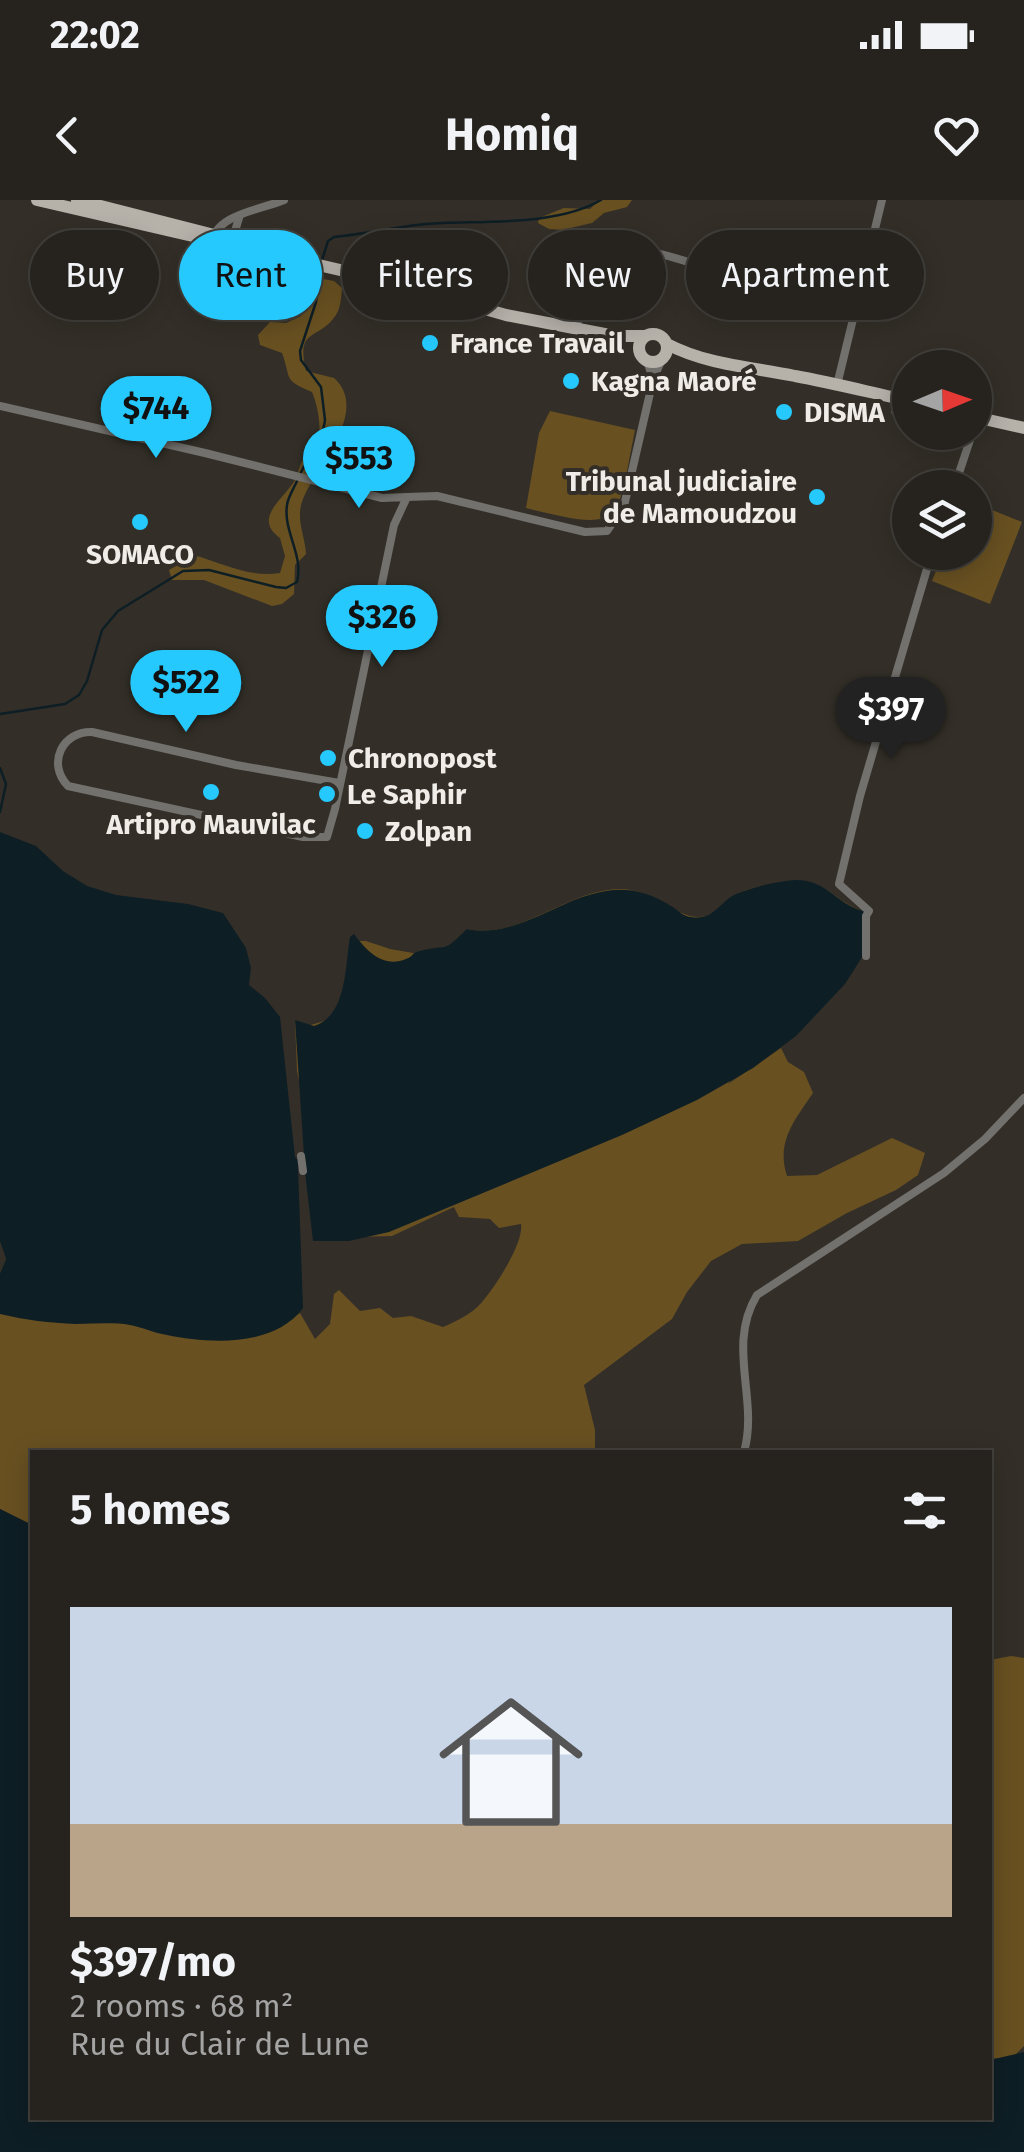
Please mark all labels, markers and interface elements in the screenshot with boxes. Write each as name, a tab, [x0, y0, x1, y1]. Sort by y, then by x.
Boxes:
text: 22:02	[50, 12, 140, 58]
icon: back	[40, 108, 95, 163]
text: Homiq	[445, 108, 579, 162]
icon: heart	[929, 108, 984, 163]
chip: Buy	[30, 230, 159, 320]
chip: Rent	[179, 230, 322, 320]
chip: Filters	[342, 230, 508, 320]
chip: New	[528, 230, 666, 320]
chip: Apartment	[686, 230, 924, 320]
place label: France Travail	[450, 327, 625, 360]
marker: France Travail	[419, 332, 441, 354]
north arrow	[892, 350, 992, 450]
map controls	[892, 350, 992, 570]
place label: Kagna Maoré	[591, 365, 757, 398]
marker: Kagna Maoré	[560, 370, 582, 392]
pin: $744	[97, 376, 215, 461]
text: $744	[123, 389, 189, 427]
place label: DISMA	[804, 396, 885, 429]
marker: DISMA	[773, 401, 795, 423]
pin: $553	[300, 426, 418, 511]
text: $553	[325, 439, 393, 477]
place label: Tribunal judiciaire de Mamoudzou	[566, 465, 797, 530]
button: layers	[892, 470, 992, 570]
marker: Tribunal judiciaire de Mamoudzou	[806, 486, 828, 508]
marker: SOMACO	[129, 511, 151, 533]
place label: SOMACO	[86, 538, 194, 571]
pin: $326	[323, 585, 441, 670]
text: $326	[348, 598, 416, 636]
pin: $522	[127, 650, 245, 735]
text: $522	[152, 663, 220, 701]
pin: $397	[832, 677, 950, 762]
text: $397	[858, 690, 924, 728]
place label: Chronopost	[348, 742, 498, 775]
marker: Chronopost	[317, 747, 339, 769]
place label: Le Saphir	[347, 778, 467, 811]
marker: Artipro Mauvilac	[200, 781, 222, 803]
marker: Le Saphir	[316, 783, 338, 805]
place label: Artipro Mauvilac	[105, 808, 316, 841]
place label: Zolpan	[385, 815, 472, 848]
marker: Zolpan	[354, 820, 376, 842]
icon: filters	[897, 1483, 952, 1538]
text: 5 homes	[70, 1485, 230, 1535]
icon: home	[421, 1672, 601, 1852]
text: $397/mo	[70, 1937, 236, 1987]
text: 2 rooms · 68 m²	[70, 1987, 293, 2025]
text: Rue du Clair de Lune	[70, 2025, 370, 2063]

